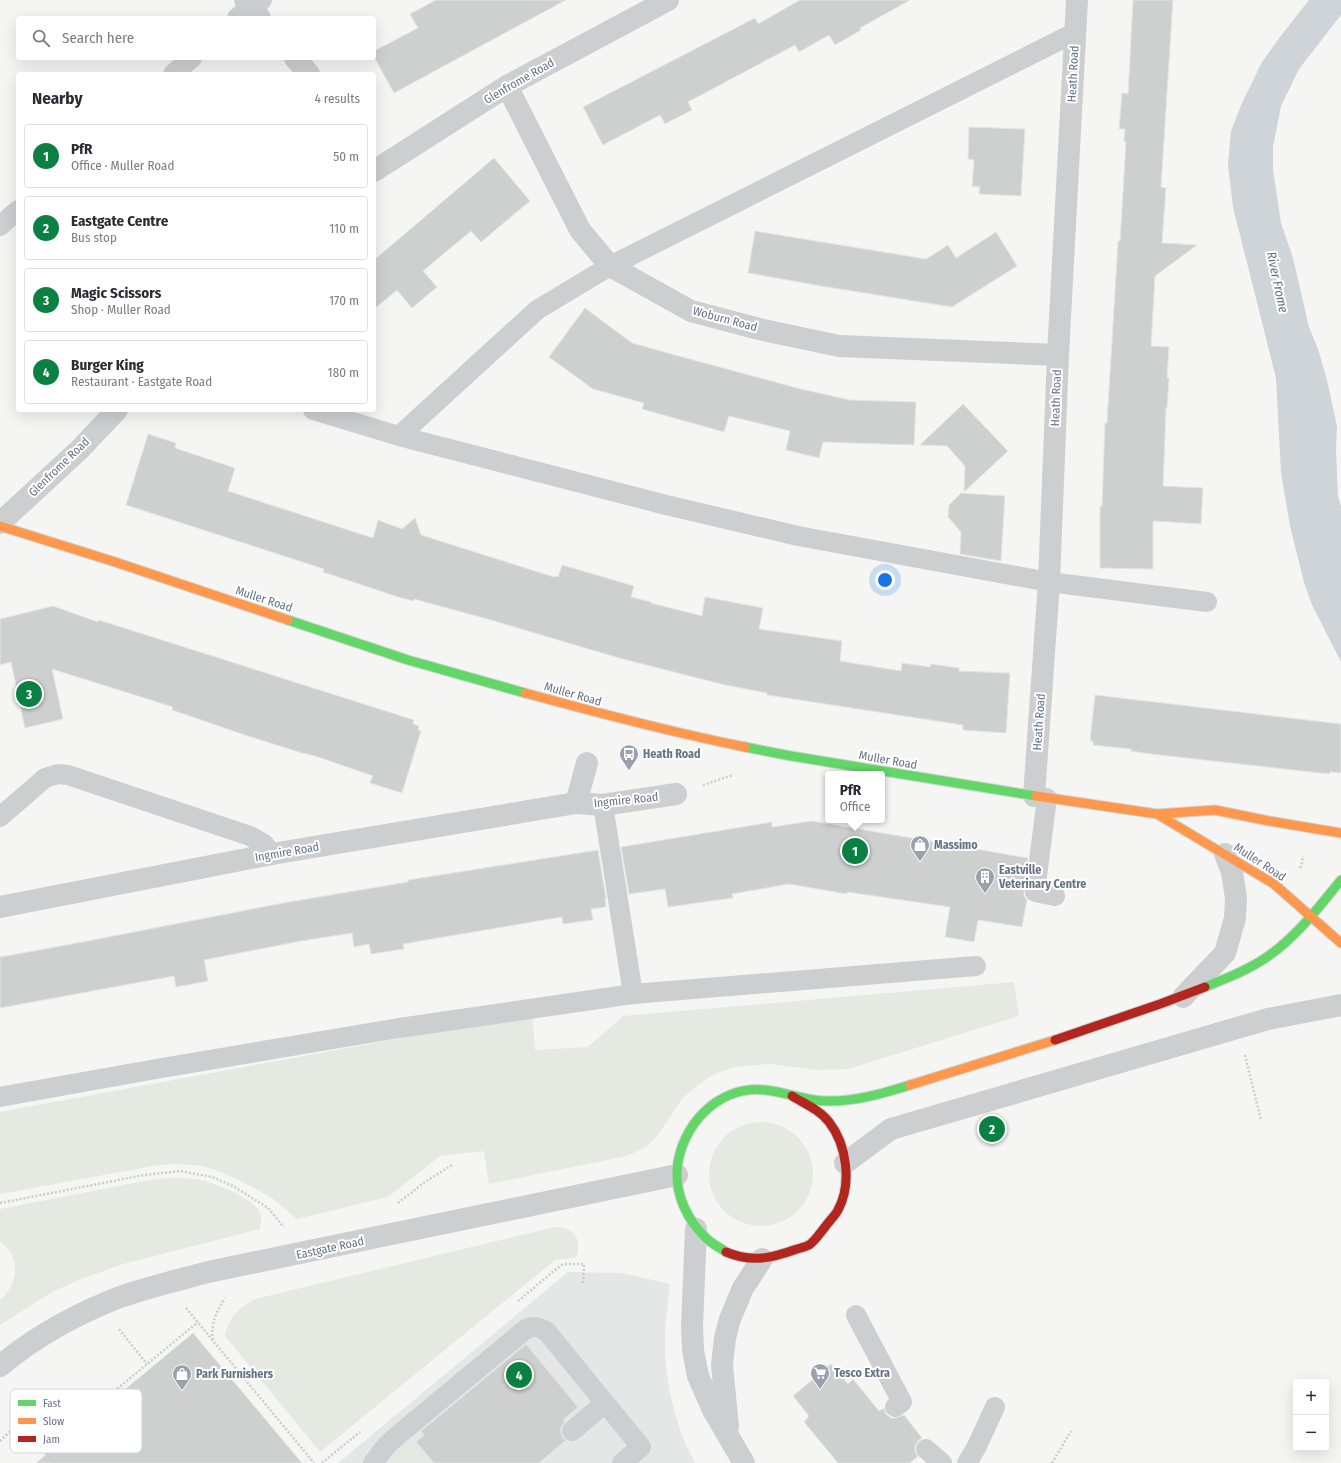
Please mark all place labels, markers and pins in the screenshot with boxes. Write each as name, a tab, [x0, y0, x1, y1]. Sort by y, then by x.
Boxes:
pin: 3	[16, 679, 42, 709]
bus stop icon: Heath Road	[618, 743, 640, 771]
place label: Heath Road	[643, 747, 701, 761]
shop icon: Massimo	[909, 834, 931, 862]
pin: 1	[842, 836, 868, 866]
place label: Massimo	[934, 838, 978, 852]
place label: Eastville Veterinary Centre	[998, 863, 1086, 891]
building icon: Eastville Veterinary Centre	[974, 866, 996, 894]
pin: 2	[979, 1114, 1005, 1144]
pin: 4	[506, 1360, 532, 1390]
supermarket icon: Tesco Extra	[809, 1362, 831, 1390]
shop icon: Park Furnishers	[171, 1363, 193, 1391]
place label: Tesco Extra	[834, 1366, 890, 1380]
place label: Park Furnishers	[196, 1367, 274, 1381]

